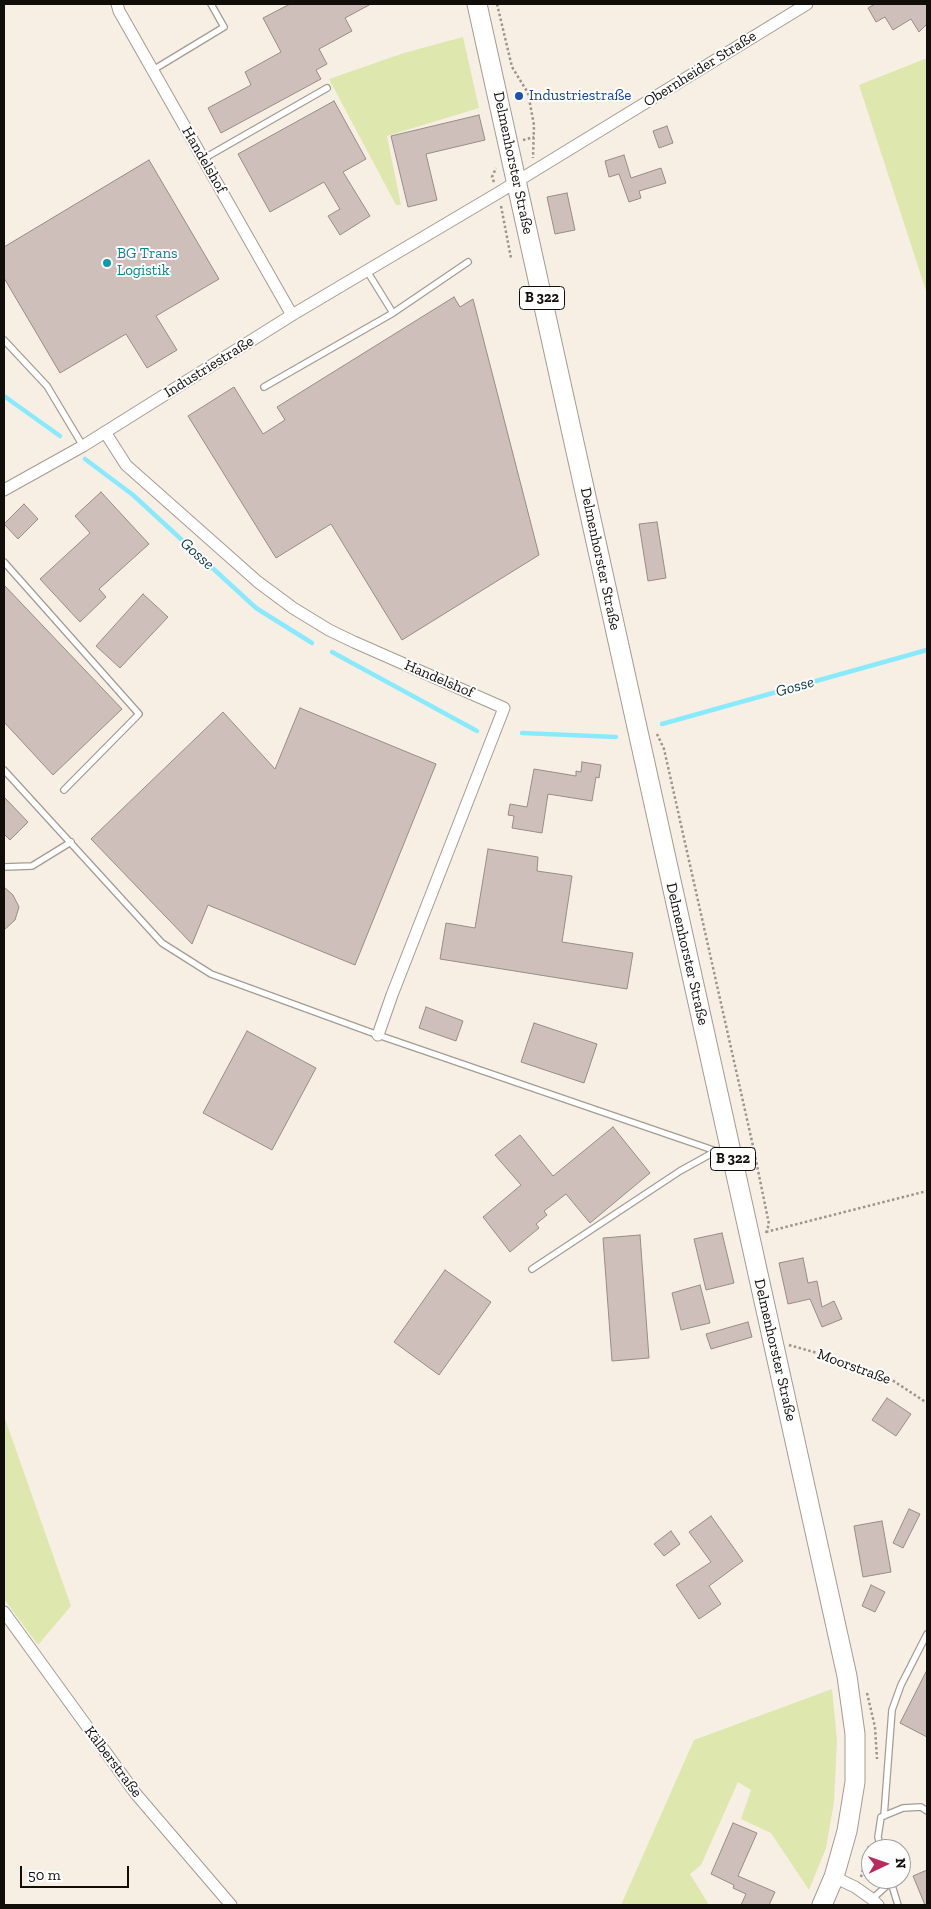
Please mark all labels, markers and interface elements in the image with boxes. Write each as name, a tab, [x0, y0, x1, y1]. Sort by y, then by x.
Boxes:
street label: Obernheider Straße	[640, 27, 760, 111]
place label: Industriestraße	[529, 87, 631, 105]
street label: Delmenhorster Straße	[489, 90, 537, 236]
marker: Industriestraße	[513, 90, 525, 102]
street label: Handelshof	[178, 124, 230, 196]
place label: BG Trans Logistik	[117, 245, 178, 280]
marker: BG Trans Logistik	[101, 257, 113, 269]
road number: B 322	[520, 286, 564, 310]
street label: Industriestraße	[161, 332, 257, 402]
street label: Delmenhorster Straße	[576, 486, 624, 632]
water label: Gosse	[176, 534, 218, 574]
street label: Handelshof	[402, 656, 476, 702]
water label: Gosse	[774, 672, 816, 702]
street label: Delmenhorster Straße	[662, 881, 712, 1027]
road number: B 322	[710, 1148, 756, 1170]
street label: Delmenhorster Straße	[750, 1277, 800, 1423]
street label: Moorstraße	[815, 1345, 893, 1389]
street label: Kälberstraße	[80, 1723, 146, 1801]
north arrow	[861, 1839, 911, 1889]
scale bar	[22, 1856, 131, 1888]
text: N	[892, 1857, 909, 1869]
text: 50 m	[28, 1866, 61, 1884]

